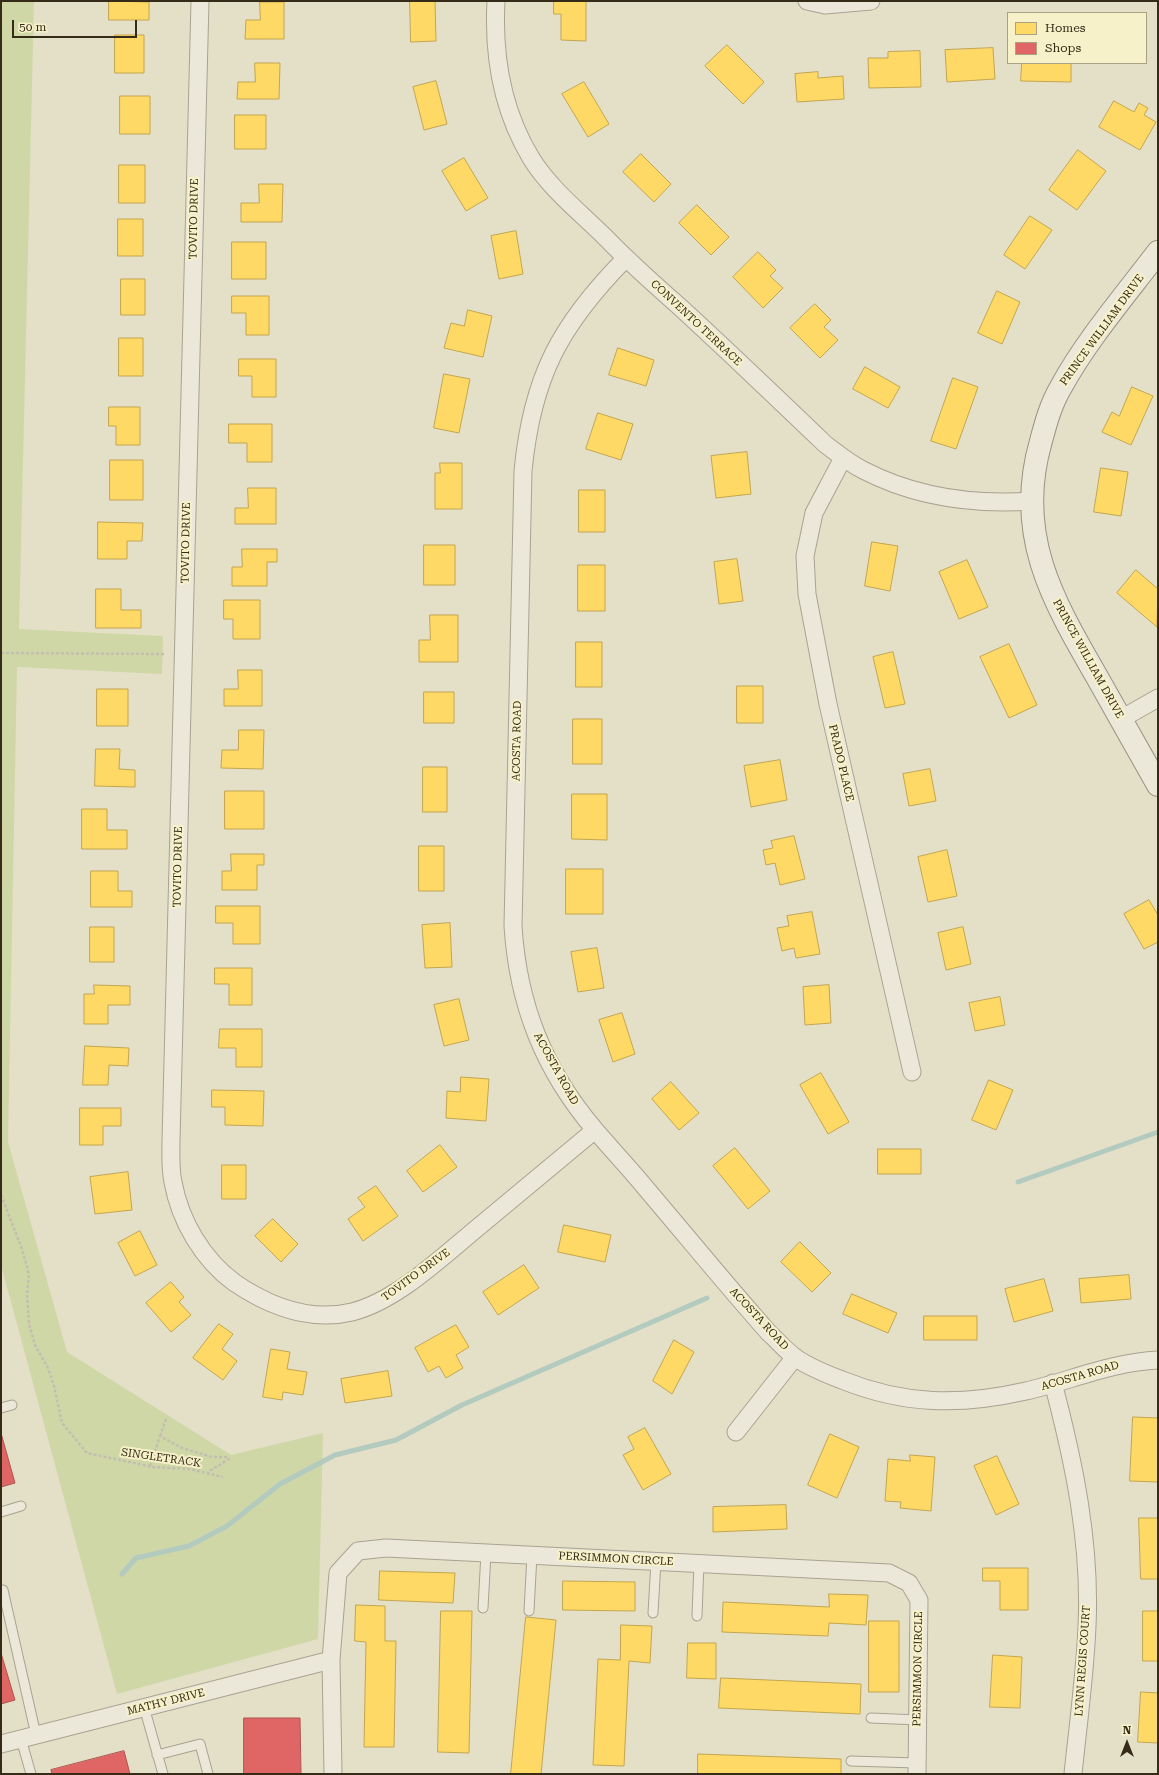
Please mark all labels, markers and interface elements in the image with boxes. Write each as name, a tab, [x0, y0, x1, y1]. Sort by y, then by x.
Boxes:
scale bar	[14, 12, 139, 38]
legend	[1007, 12, 1147, 64]
text: 50 m	[19, 20, 46, 34]
text: Homes	[1045, 21, 1085, 35]
text: Shops	[1045, 41, 1081, 55]
street label: TOVITO DRIVE	[187, 178, 201, 260]
street label: PRINCE WILLIAM DRIVE	[1057, 272, 1147, 388]
street label: CONVENTO TERRACE	[648, 277, 744, 369]
street label: TOVITO DRIVE	[179, 502, 193, 584]
street label: PRINCE WILLIAM DRIVE	[1050, 597, 1126, 721]
street label: ACOSTA ROAD	[510, 701, 524, 781]
street label: PRADO PLACE	[826, 723, 856, 803]
street label: TOVITO DRIVE	[171, 826, 185, 908]
street label: ACOSTA ROAD	[531, 1031, 581, 1107]
street label: TOVITO DRIVE	[379, 1246, 453, 1304]
street label: ACOSTA ROAD	[727, 1285, 791, 1353]
street label: ACOSTA ROAD	[1040, 1359, 1120, 1393]
street label: SINGLETRACK	[120, 1446, 202, 1470]
street label: PERSIMMON CIRCLE	[558, 1549, 674, 1569]
street label: LYNN REGIS COURT	[1073, 1605, 1093, 1717]
street label: PERSIMMON CIRCLE	[910, 1611, 926, 1727]
street label: MATHY DRIVE	[126, 1686, 206, 1718]
north arrow	[1107, 1723, 1147, 1763]
text: N	[1123, 1724, 1131, 1737]

